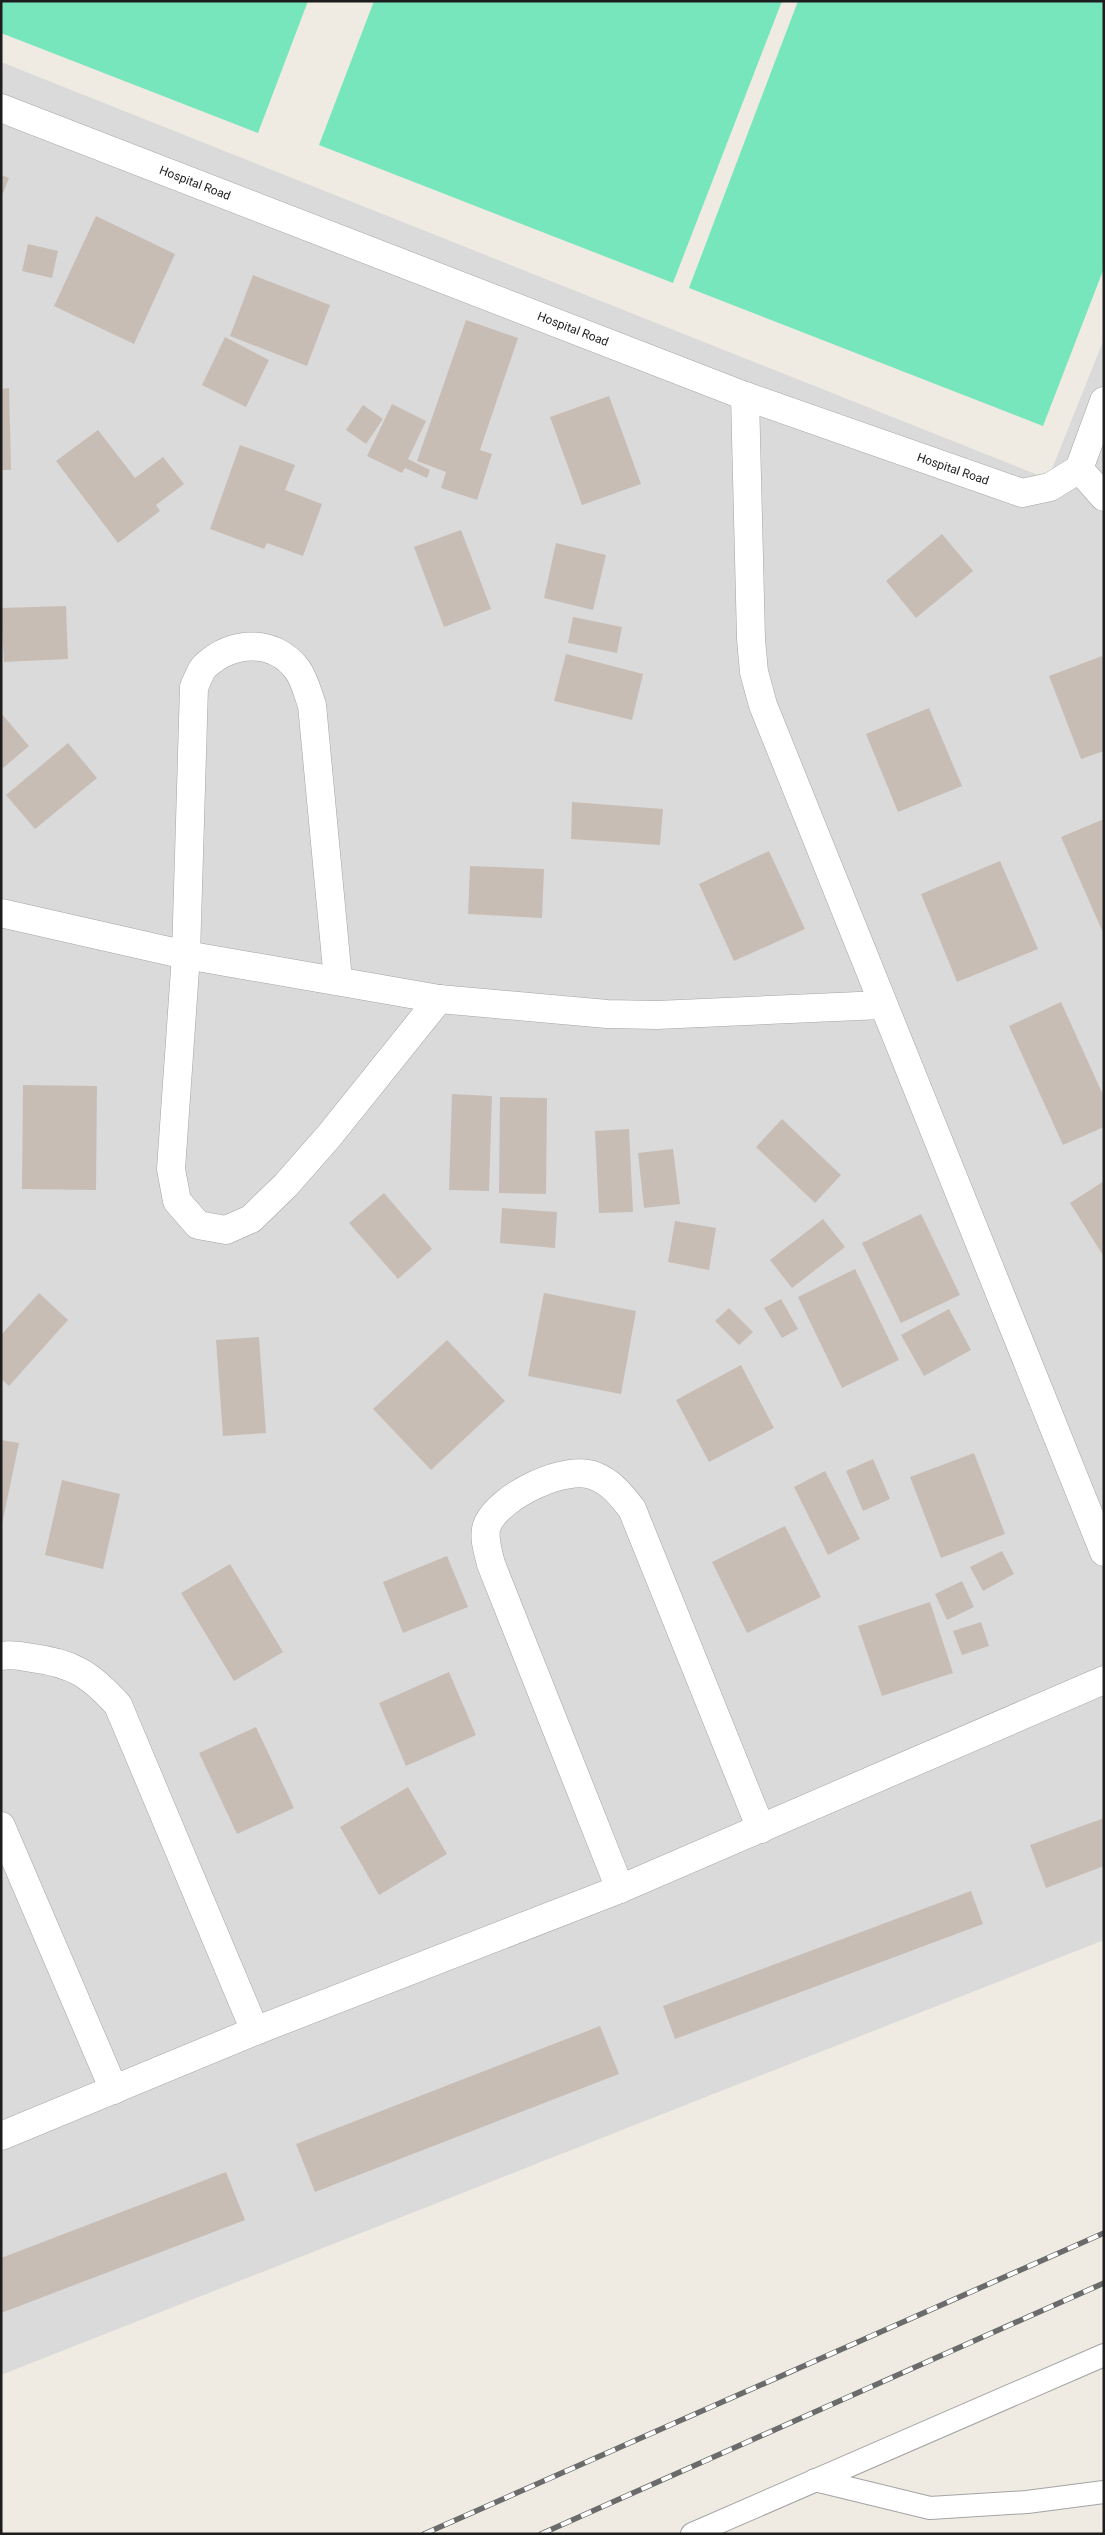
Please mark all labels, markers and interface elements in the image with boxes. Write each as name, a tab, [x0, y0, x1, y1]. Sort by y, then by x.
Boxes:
street label: Hospital Road	[157, 163, 233, 203]
street label: Hospital Road	[535, 309, 611, 349]
street label: Hospital Road	[915, 450, 991, 488]

